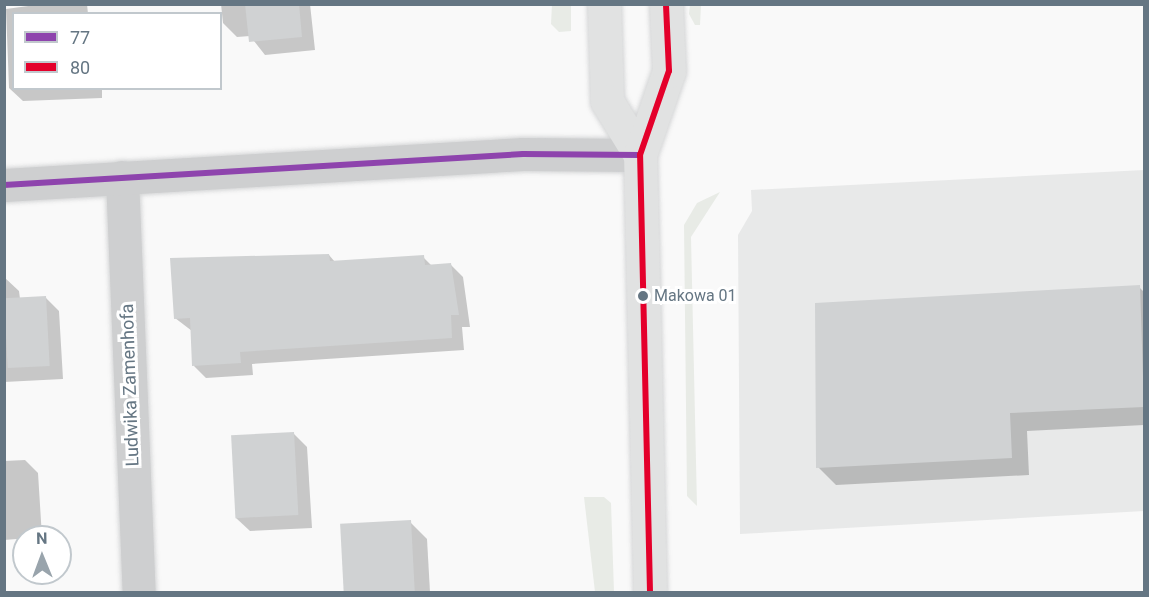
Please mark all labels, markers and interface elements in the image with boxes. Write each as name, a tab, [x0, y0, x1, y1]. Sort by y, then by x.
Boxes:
legend	[12, 12, 222, 90]
text: 77	[70, 27, 90, 48]
text: 80	[70, 57, 90, 78]
place label: Makowa 01	[654, 286, 737, 306]
marker: Makowa 01	[637, 290, 649, 302]
street label: Ludwika Zamenhofa	[116, 303, 144, 467]
north arrow	[12, 525, 72, 585]
text: N	[36, 529, 48, 548]

